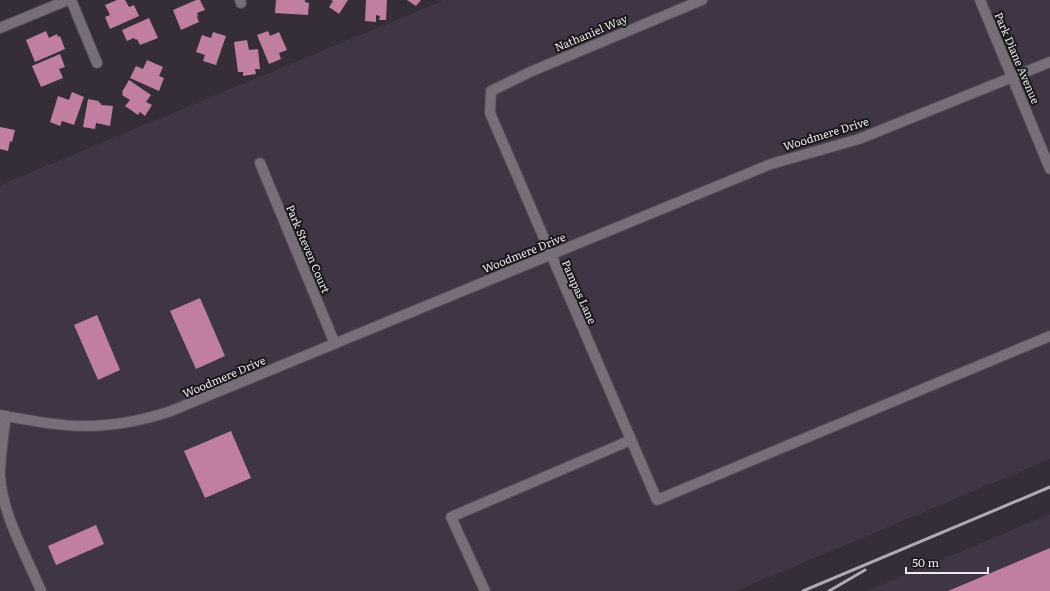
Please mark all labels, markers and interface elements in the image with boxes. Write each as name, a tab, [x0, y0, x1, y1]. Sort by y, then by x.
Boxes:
street label: Nathaniel Way	[552, 9, 630, 55]
street label: Park Diane Avenue	[991, 9, 1045, 106]
street label: Woodmere Drive	[781, 112, 871, 154]
street label: Park Steven Court	[283, 202, 335, 296]
street label: Woodmere Drive	[480, 228, 568, 276]
street label: Pampas Lane	[559, 257, 601, 326]
street label: Woodmere Drive	[180, 351, 268, 401]
scale bar	[906, 549, 988, 575]
text: 50 m	[912, 553, 939, 571]

